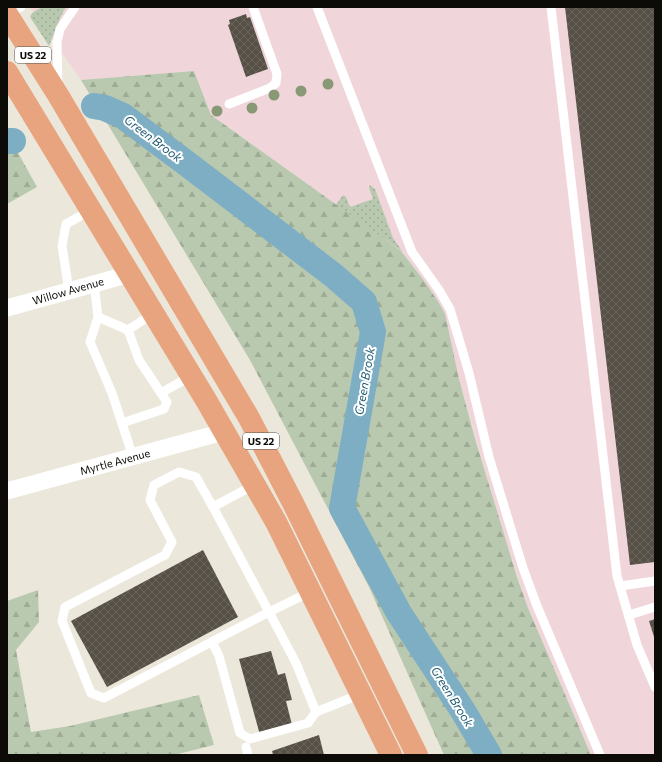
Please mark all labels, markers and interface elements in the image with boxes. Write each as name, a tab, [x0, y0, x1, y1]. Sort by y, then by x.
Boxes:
road number: US 22	[15, 47, 51, 63]
water label: Green Brook	[122, 112, 186, 165]
street label: Willow Avenue	[31, 274, 105, 307]
water label: Green Brook	[351, 345, 377, 416]
road number: US 22	[243, 433, 279, 449]
street label: Myrtle Avenue	[78, 446, 152, 477]
water label: Green Brook	[429, 664, 477, 730]

